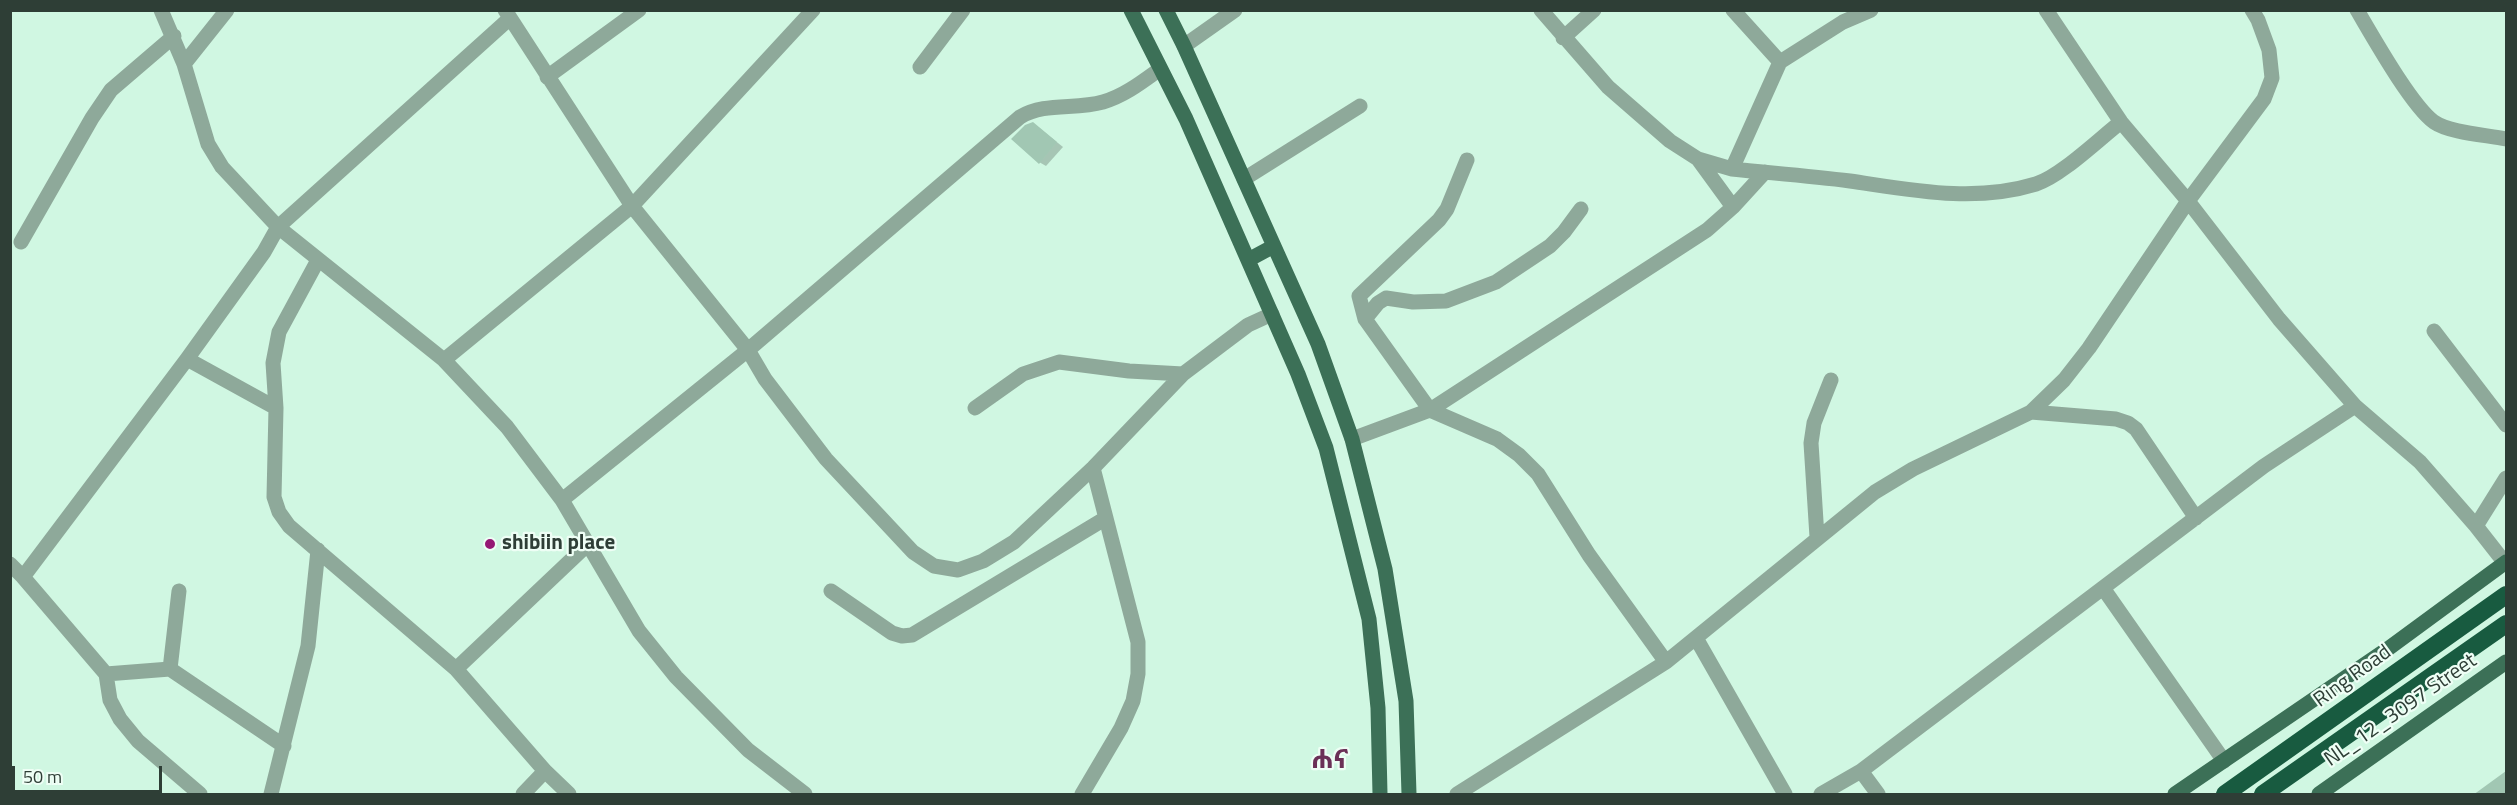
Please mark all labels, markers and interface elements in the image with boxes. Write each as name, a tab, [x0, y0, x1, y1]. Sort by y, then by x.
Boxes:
place label: shibiin place	[502, 531, 615, 557]
marker: shibiin place	[483, 537, 497, 551]
street label: Ring Road	[2309, 640, 2397, 714]
street label: NL_12_3097 Street	[2320, 649, 2482, 773]
district label: ሐና	[1312, 745, 1348, 777]
scale bar	[15, 754, 165, 792]
text: 50 m	[23, 763, 62, 790]

